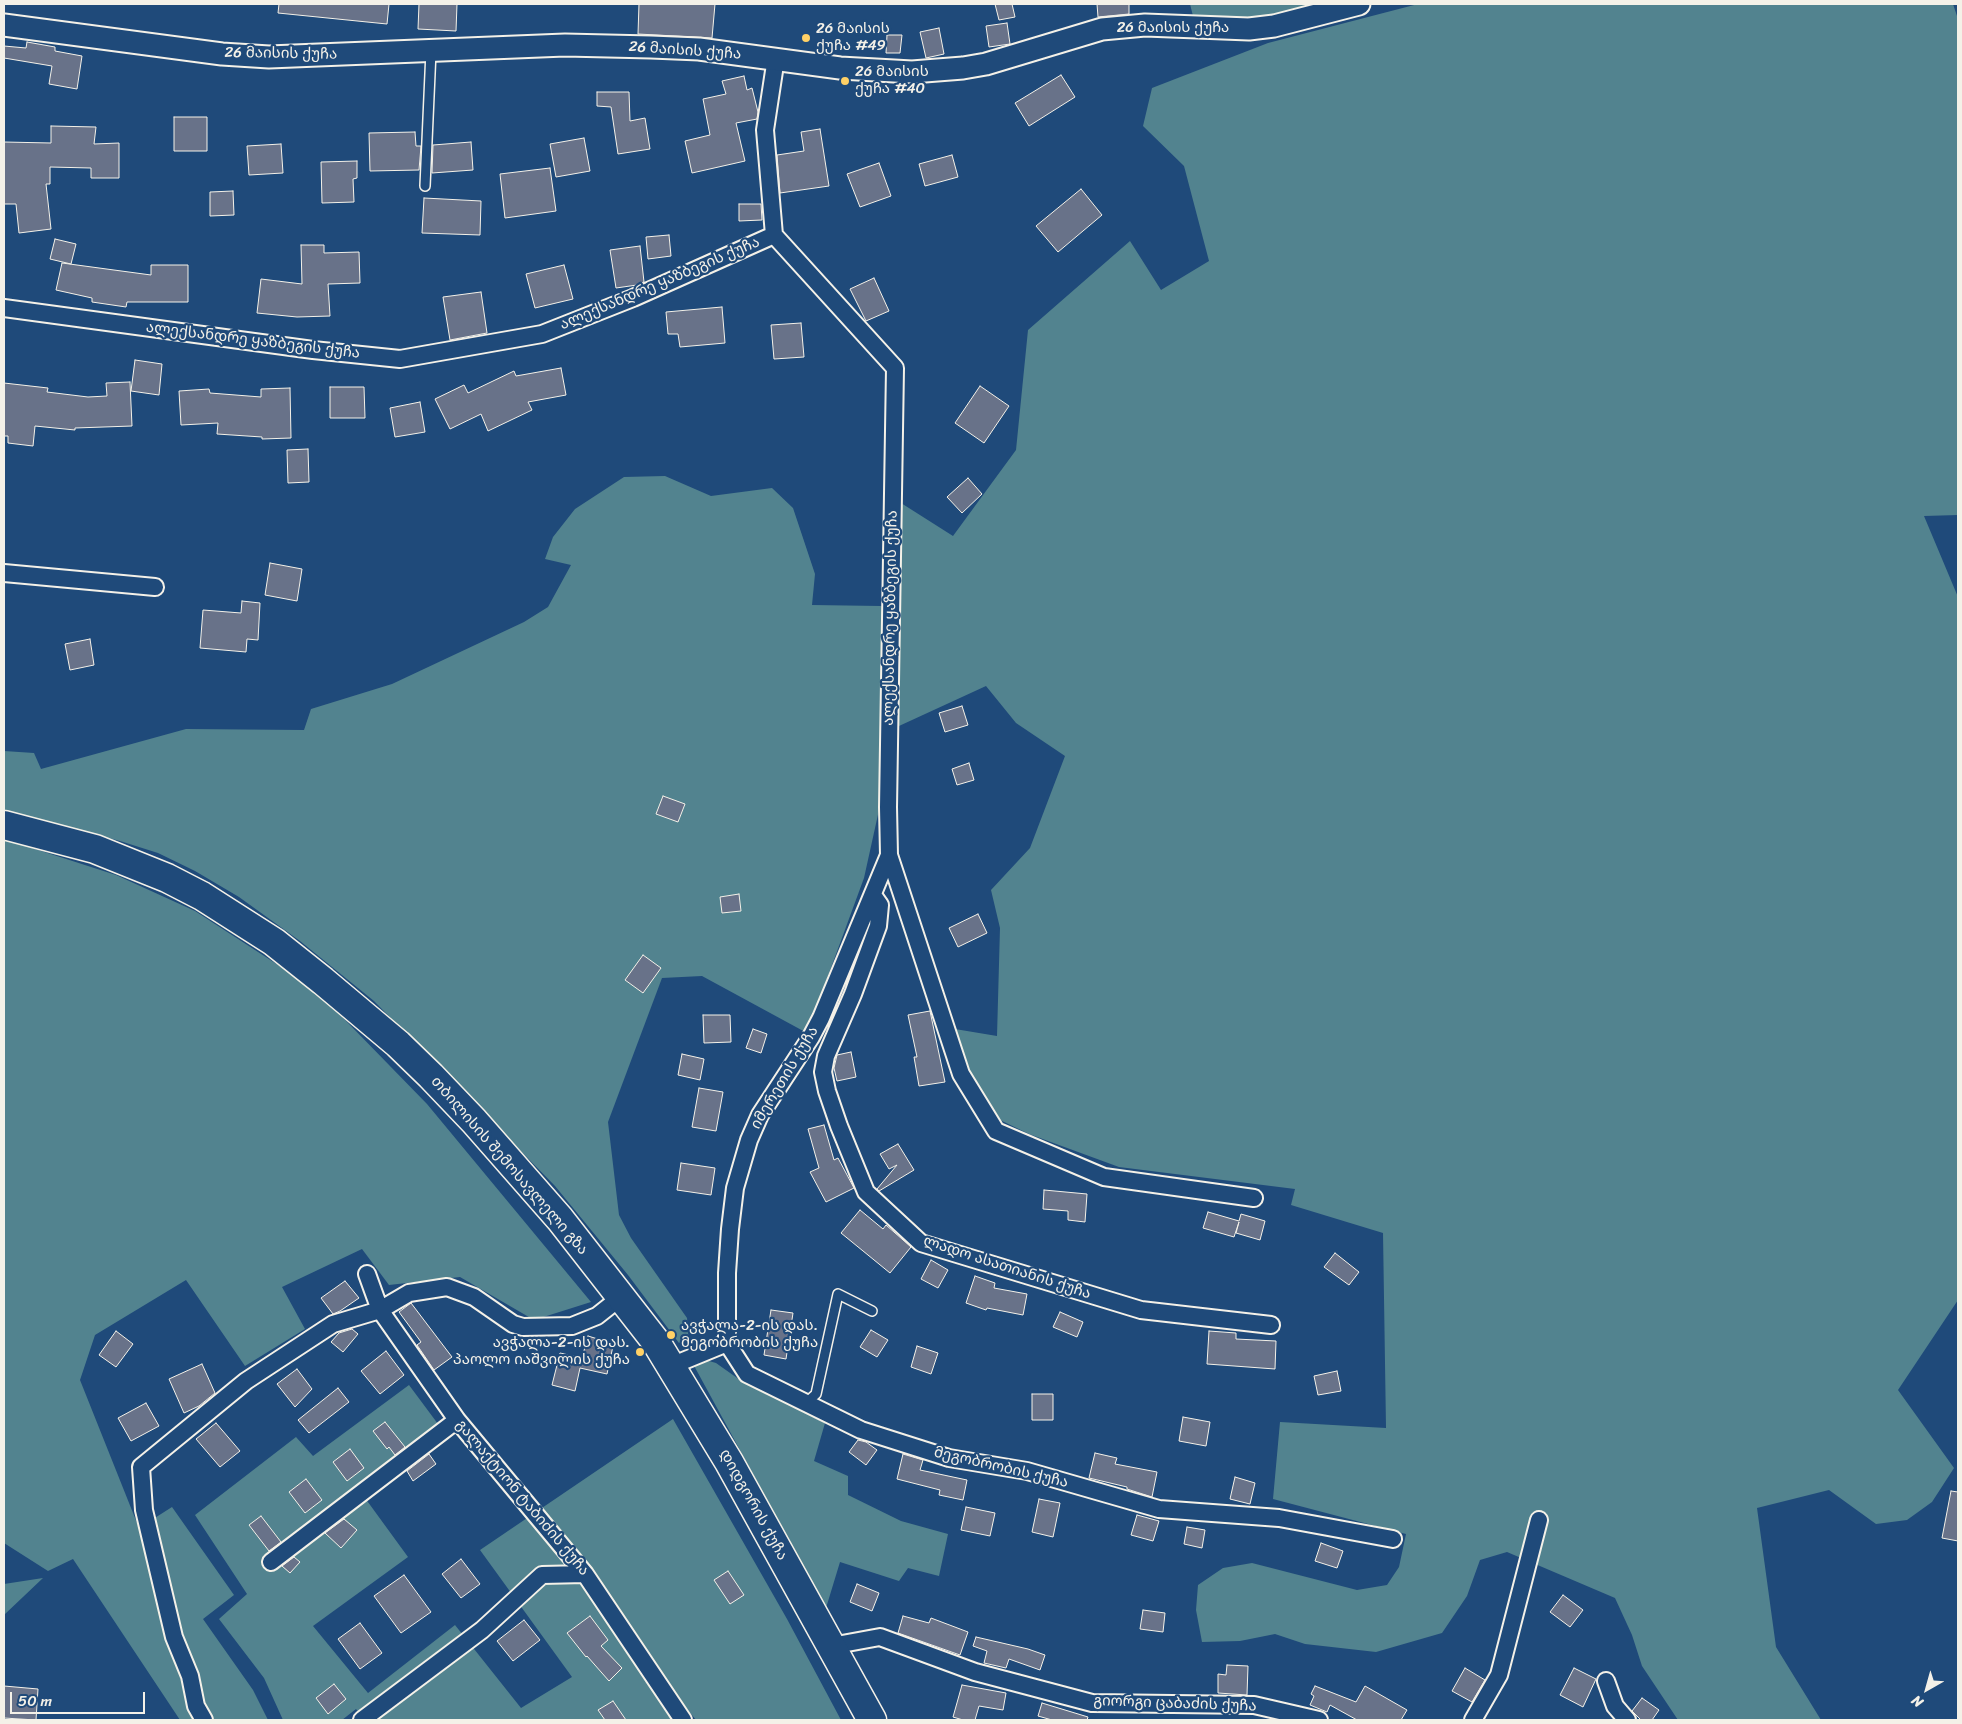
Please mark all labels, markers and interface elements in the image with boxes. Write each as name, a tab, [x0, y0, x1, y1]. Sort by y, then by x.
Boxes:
street label: 26 მაისის ქუჩა	[1117, 19, 1229, 37]
place label: 26 მაისის ქუჩა #49	[816, 20, 890, 55]
marker: 26 მაისის ქუჩა #49	[800, 32, 812, 44]
street label: 26 მაისის ქუჩა	[628, 38, 742, 64]
street label: 26 მაისის ქუჩა	[225, 44, 337, 64]
place label: 26 მაისის ქუჩა #40	[855, 63, 929, 98]
marker: 26 მაისის ქუჩა #40	[839, 75, 851, 87]
street label: ალექსანდრე ყაზბეგის ქუჩა	[557, 234, 763, 334]
street label: ალექსანდრე ყაზბეგის ქუჩა	[145, 319, 361, 363]
street label: ალექსანდრე ყაზბეგის ქუჩა	[880, 510, 902, 726]
street label: იმერეთის ქუჩა	[747, 1023, 823, 1133]
street label: თბილისის შემოსავლელი გზა	[427, 1073, 591, 1259]
street label: ლადო ასათიანის ქუჩა	[921, 1232, 1093, 1304]
place label: ავჭალა-2-ის დას. მეგობრობის ქუჩა	[681, 1317, 818, 1352]
marker: ავჭალა-2-ის დას. მეგობრობის ქუჩა	[665, 1329, 677, 1341]
place label: ავჭალა-2-ის დას. პაოლო იაშვილის ქუჩა	[453, 1334, 630, 1369]
marker: ავჭალა-2-ის დას. პაოლო იაშვილის ქუჩა	[634, 1346, 646, 1358]
street label: გალაქტიონ ტაბიძის ქუჩა	[451, 1416, 593, 1580]
street label: მეგობრობის ქუჩა	[932, 1444, 1070, 1492]
street label: დიდგორის ქუჩა	[715, 1446, 791, 1564]
north arrow	[1902, 1664, 1952, 1714]
scale bar	[12, 1682, 148, 1714]
text: 50 m	[18, 1688, 52, 1714]
text: N	[1906, 1688, 1929, 1714]
street label: გიორგი ცაბაძის ქუჩა	[1093, 1692, 1257, 1716]

